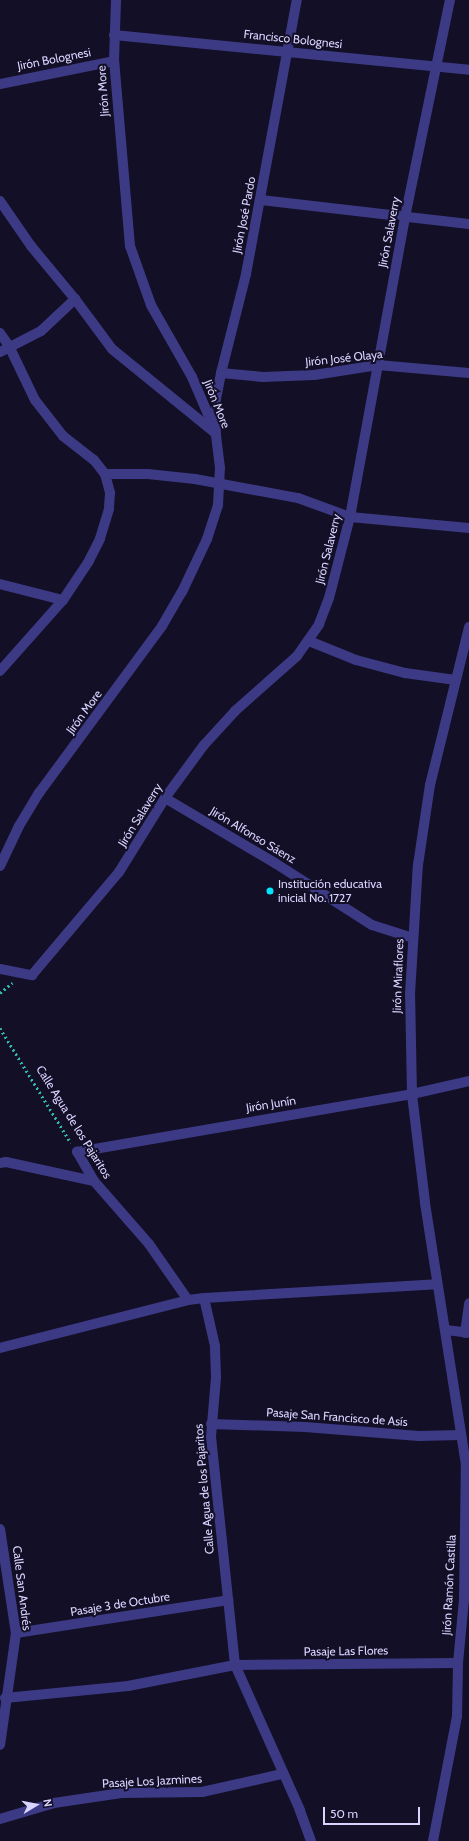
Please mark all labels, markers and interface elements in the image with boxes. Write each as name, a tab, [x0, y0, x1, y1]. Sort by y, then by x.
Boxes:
street label: Francisco Bolognesi	[243, 27, 343, 51]
street label: Jirón Bolognesi	[16, 45, 92, 73]
street label: Jirón More	[94, 65, 112, 117]
street label: Jirón José Pardo	[230, 175, 258, 255]
street label: Jirón Salaverry	[375, 195, 403, 269]
street label: Jirón José Olaya	[305, 347, 383, 369]
street label: Jirón More	[201, 378, 233, 430]
street label: Jirón Salaverry	[312, 512, 344, 586]
street label: Jirón More	[63, 687, 105, 737]
street label: Jirón Salaverry	[115, 781, 165, 849]
street label: Jirón Alfonso Sáenz	[207, 804, 299, 866]
place label: Institución educativa inicial No. 1727	[278, 877, 382, 905]
marker: Institución educativa inicial No. 1727	[265, 886, 275, 896]
street label: Jirón Miraflores	[389, 938, 407, 1014]
street label: Calle Agua de los Pajaritos	[33, 1063, 115, 1181]
street label: Jirón Junín	[245, 1093, 297, 1115]
street label: Pasaje San Francisco de Asís	[266, 1405, 408, 1429]
street label: Calle Agua de los Pajaritos	[191, 1423, 217, 1555]
street label: Jirón Ramón Castilla	[439, 1534, 459, 1636]
street label: Calle San Andrés	[10, 1545, 34, 1631]
street label: Pasaje 3 de Octubre	[69, 1589, 171, 1619]
street label: Pasaje Las Flores	[304, 1643, 388, 1659]
street label: Pasaje Los Jazmines	[102, 1771, 202, 1791]
north arrow	[16, 1785, 56, 1825]
text: N	[40, 1798, 55, 1808]
scale bar	[325, 1799, 422, 1825]
text: 50 m	[330, 1806, 358, 1821]

